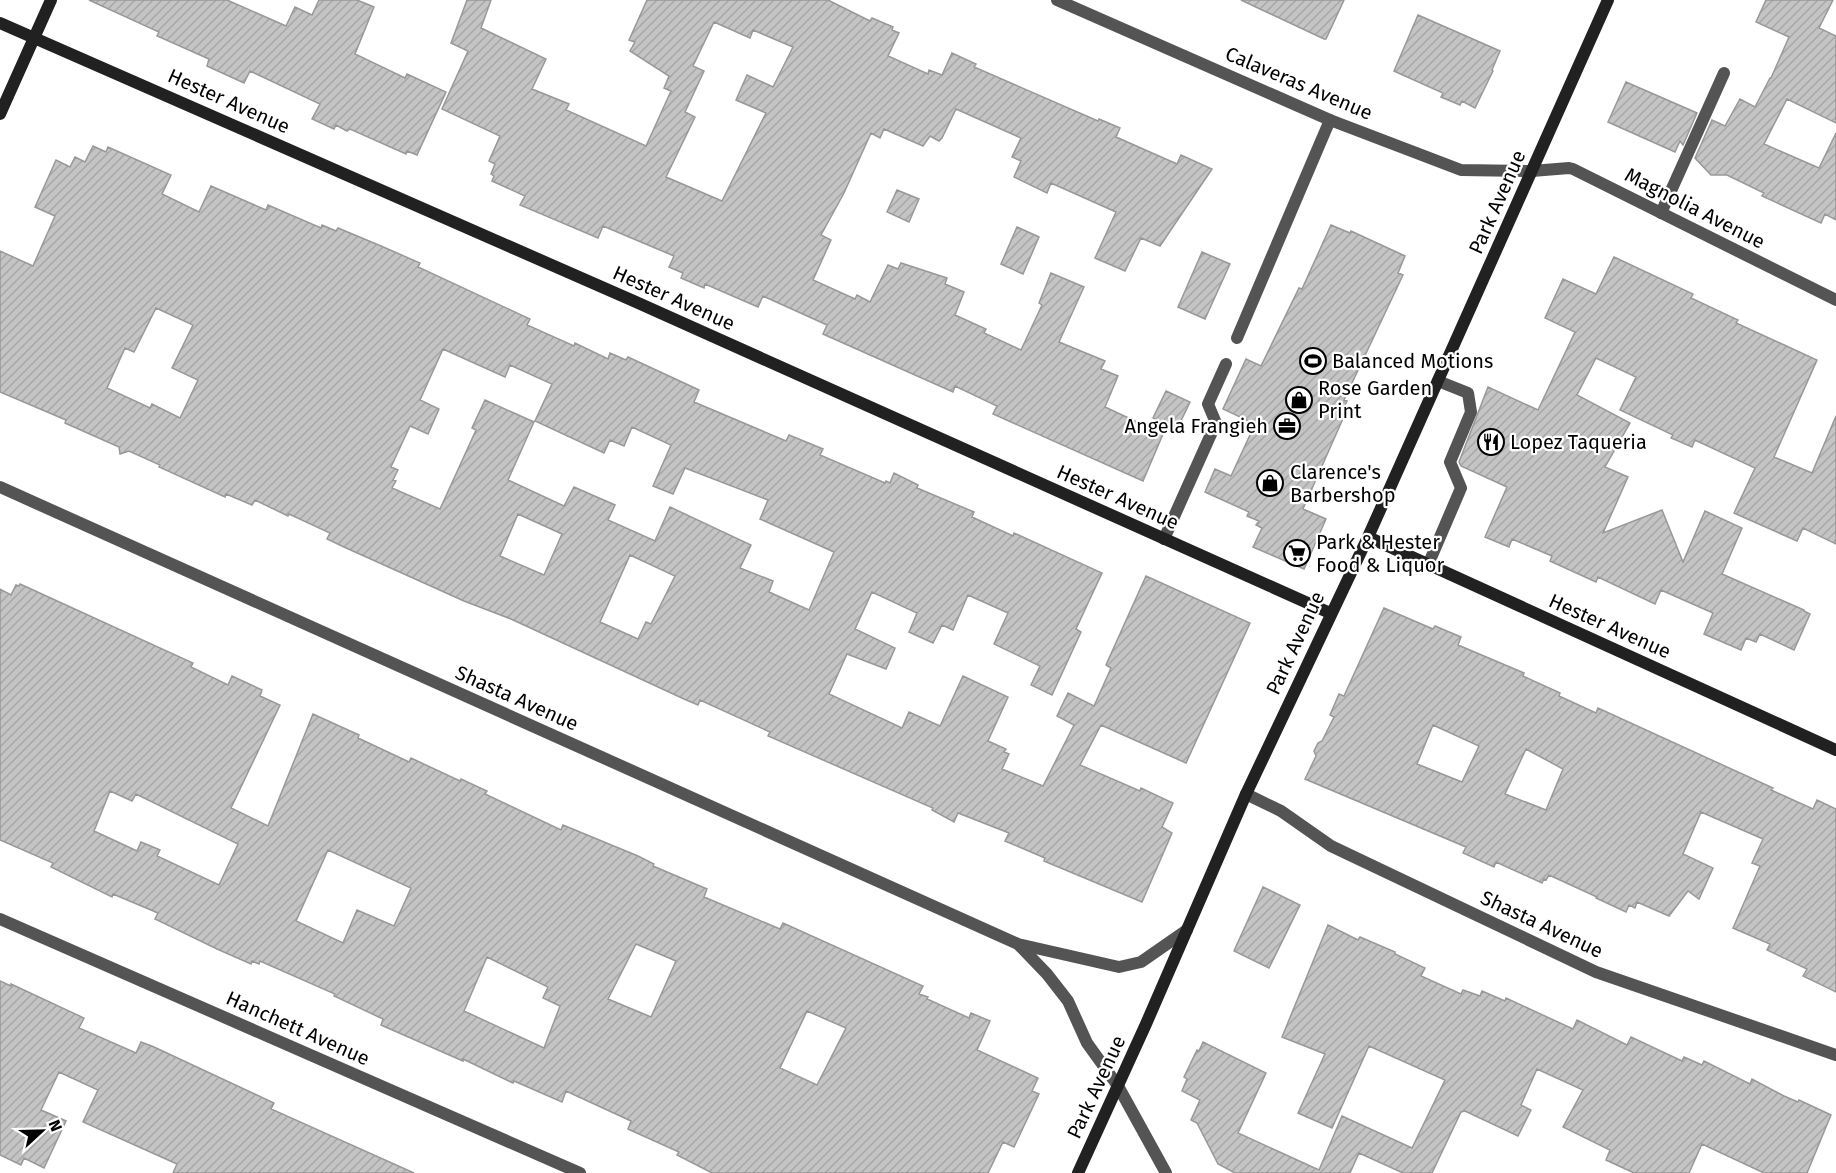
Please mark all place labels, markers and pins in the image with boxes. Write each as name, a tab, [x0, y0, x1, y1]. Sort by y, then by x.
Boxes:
sports icon: Balanced Motions	[1298, 346, 1328, 376]
place label: Balanced Motions	[1332, 349, 1493, 373]
place label: Rose Garden Print	[1318, 376, 1432, 423]
shop icon: Rose Garden Print	[1284, 385, 1314, 415]
office icon: Angela Frangieh	[1272, 411, 1302, 441]
place label: Angela Frangieh	[1125, 414, 1268, 438]
restaurant icon: Lopez Taqueria	[1476, 427, 1506, 457]
place label: Lopez Taqueria	[1510, 430, 1647, 454]
place label: Clarence's Barbershop	[1290, 460, 1396, 507]
shop icon: Clarence's Barbershop	[1255, 468, 1285, 498]
place label: Park & Hester Food & Liquor	[1316, 530, 1444, 577]
supermarket icon: Park & Hester Food & Liquor	[1282, 538, 1312, 568]

